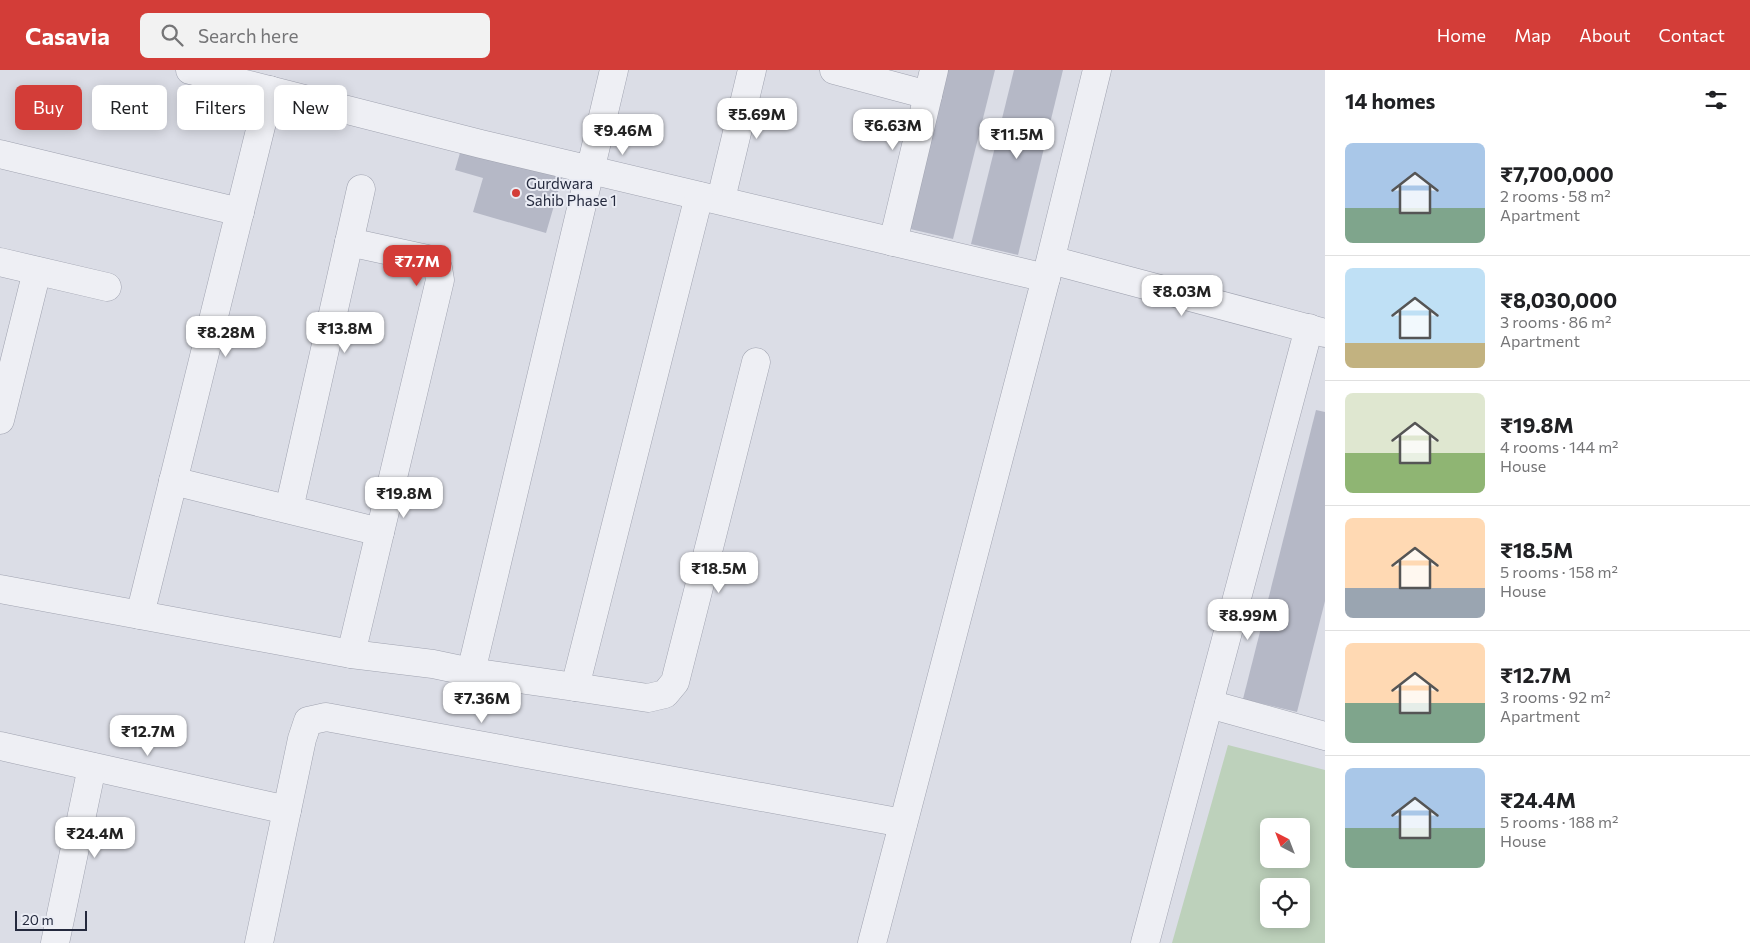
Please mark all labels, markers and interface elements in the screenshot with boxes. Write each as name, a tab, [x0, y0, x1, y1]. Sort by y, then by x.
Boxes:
search box	[140, 13, 490, 58]
text: Casavia	[25, 21, 110, 50]
icon: search	[158, 21, 186, 49]
text: Search here	[198, 24, 298, 47]
text: Home	[1437, 24, 1486, 46]
text: Map	[1514, 24, 1551, 46]
text: About	[1579, 24, 1631, 46]
text: Contact	[1659, 24, 1725, 46]
chip: Buy	[15, 85, 82, 130]
chip: Rent	[92, 85, 167, 130]
chip: Filters	[177, 85, 264, 130]
chip: New	[274, 85, 347, 130]
icon: filters	[1702, 86, 1730, 114]
text: 14 homes	[1345, 88, 1435, 113]
pin: ₹5.69M	[716, 98, 798, 140]
text: ₹5.69M	[728, 104, 786, 123]
pin: ₹6.63M	[852, 108, 934, 151]
pin: ₹9.46M	[582, 114, 664, 156]
text: ₹6.63M	[864, 115, 922, 134]
pin: ₹11.5M	[976, 118, 1058, 160]
text: ₹9.46M	[594, 120, 652, 139]
text: ₹11.5M	[990, 124, 1044, 143]
text: ₹7,700,000	[1500, 161, 1614, 186]
icon: home	[1385, 163, 1445, 223]
place label: Gurdwara Sahib Phase 1	[526, 174, 617, 209]
text: 2 rooms · 58 m²	[1500, 186, 1611, 205]
marker: Gurdwara Sahib Phase 1	[510, 187, 522, 199]
text: Apartment	[1500, 205, 1580, 224]
pin: ₹7.7M	[382, 244, 452, 287]
text: ₹7.7M	[394, 251, 440, 270]
pin: ₹8.03M	[1141, 274, 1223, 317]
text: ₹8.03M	[1153, 281, 1211, 300]
text: ₹8,030,000	[1500, 287, 1617, 312]
icon: home	[1385, 288, 1445, 348]
pin: ₹13.8M	[304, 312, 386, 354]
text: 3 rooms · 86 m²	[1500, 312, 1611, 331]
pin: ₹8.28M	[185, 316, 267, 358]
text: ₹13.8M	[317, 318, 373, 337]
text: ₹8.28M	[197, 322, 255, 341]
text: Apartment	[1500, 331, 1580, 350]
text: ₹19.8M	[1500, 412, 1574, 437]
icon: home	[1385, 413, 1445, 473]
text: 4 rooms · 144 m²	[1500, 437, 1619, 456]
text: House	[1500, 456, 1546, 475]
pin: ₹19.8M	[363, 476, 445, 519]
text: ₹19.8M	[376, 483, 432, 502]
text: ₹18.5M	[1500, 537, 1573, 562]
icon: home	[1385, 538, 1445, 598]
pin: ₹18.5M	[678, 552, 760, 594]
text: ₹18.5M	[691, 558, 747, 577]
text: 5 rooms · 158 m²	[1500, 562, 1618, 581]
text: House	[1500, 581, 1546, 600]
pin: ₹8.99M	[1207, 598, 1289, 641]
text: ₹8.99M	[1219, 605, 1277, 624]
text: ₹12.7M	[1500, 662, 1572, 687]
icon: home	[1385, 663, 1445, 723]
pin: ₹7.36M	[441, 682, 523, 724]
text: 3 rooms · 92 m²	[1500, 687, 1611, 706]
text: ₹7.36M	[454, 688, 510, 707]
text: Apartment	[1500, 706, 1580, 725]
pin: ₹12.7M	[107, 714, 189, 757]
text: ₹12.7M	[121, 721, 175, 740]
text: ₹24.4M	[1500, 787, 1576, 812]
icon: home	[1385, 788, 1445, 848]
text: 5 rooms · 188 m²	[1500, 812, 1618, 831]
pin: ₹24.4M	[54, 816, 136, 859]
north arrow	[1260, 818, 1310, 868]
map controls	[1260, 818, 1310, 928]
text: ₹24.4M	[66, 823, 124, 842]
text: House	[1500, 831, 1546, 850]
button: locate	[1260, 878, 1310, 928]
scale bar	[15, 908, 88, 931]
text: 20 m	[22, 911, 54, 928]

